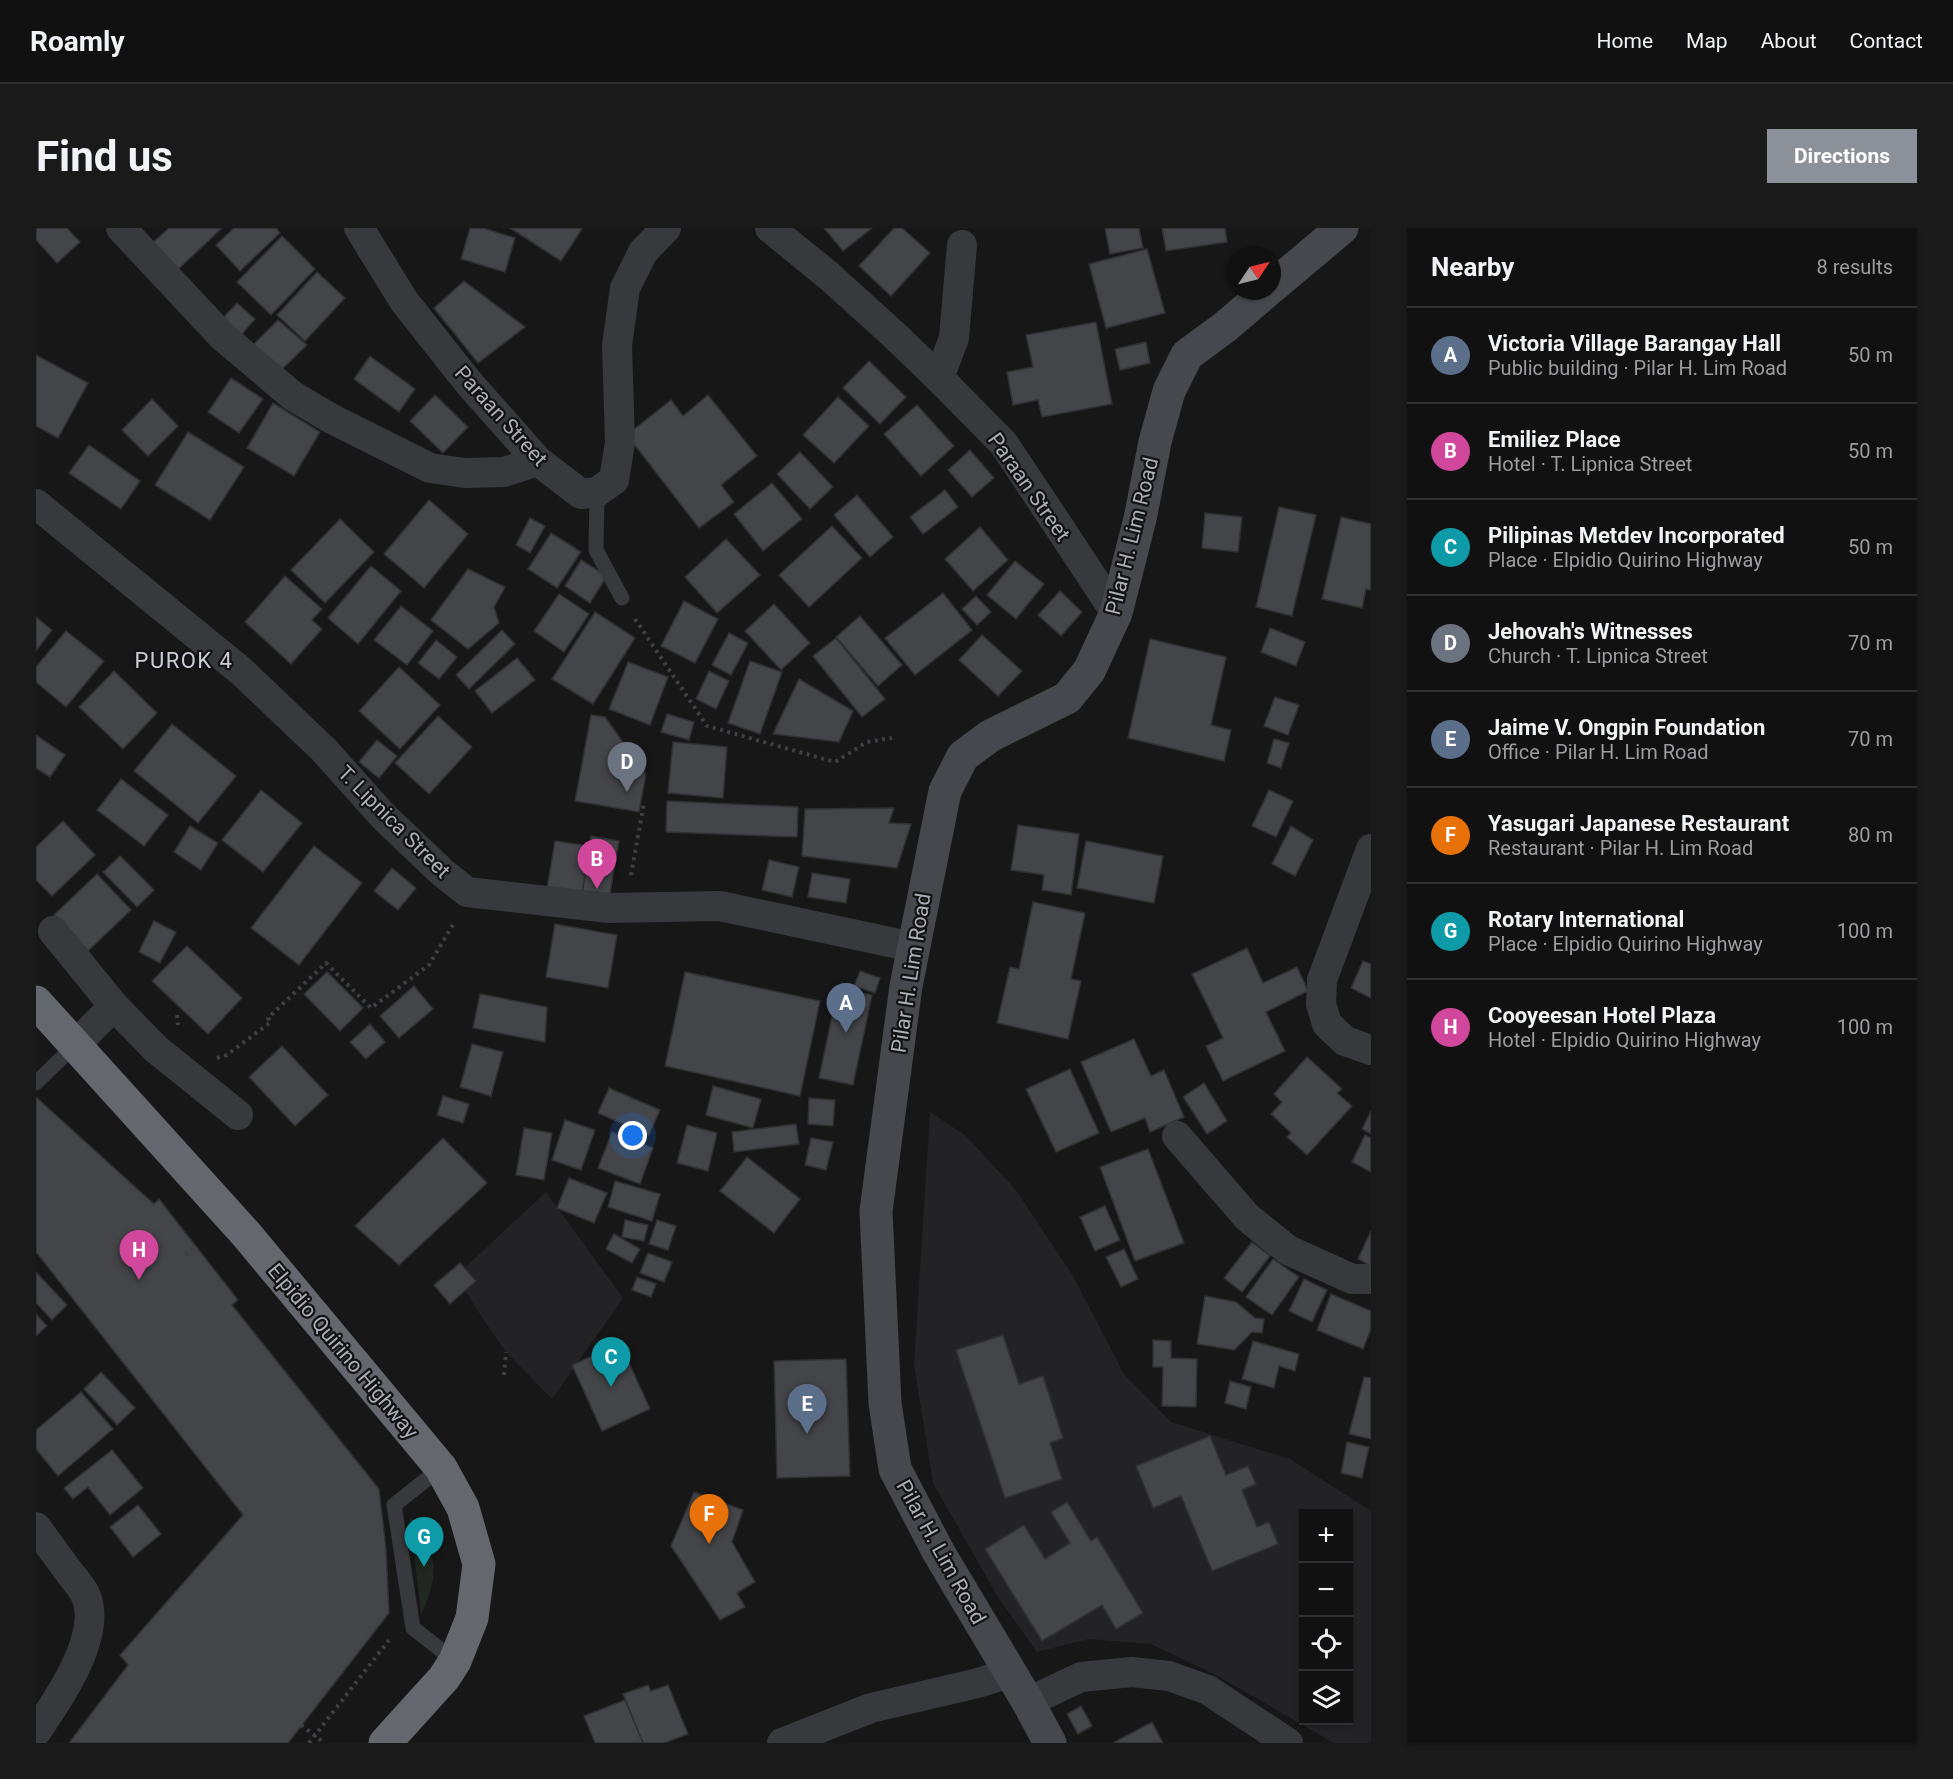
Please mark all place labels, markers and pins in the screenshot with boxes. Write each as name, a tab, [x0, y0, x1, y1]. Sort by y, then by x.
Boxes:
pin: D	[608, 742, 646, 792]
pin: B	[578, 840, 616, 889]
pin: A	[826, 984, 866, 1033]
pin: H	[120, 1230, 158, 1280]
pin: C	[592, 1338, 630, 1387]
pin: E	[788, 1384, 826, 1434]
pin: F	[690, 1494, 728, 1544]
pin: G	[404, 1518, 444, 1567]

